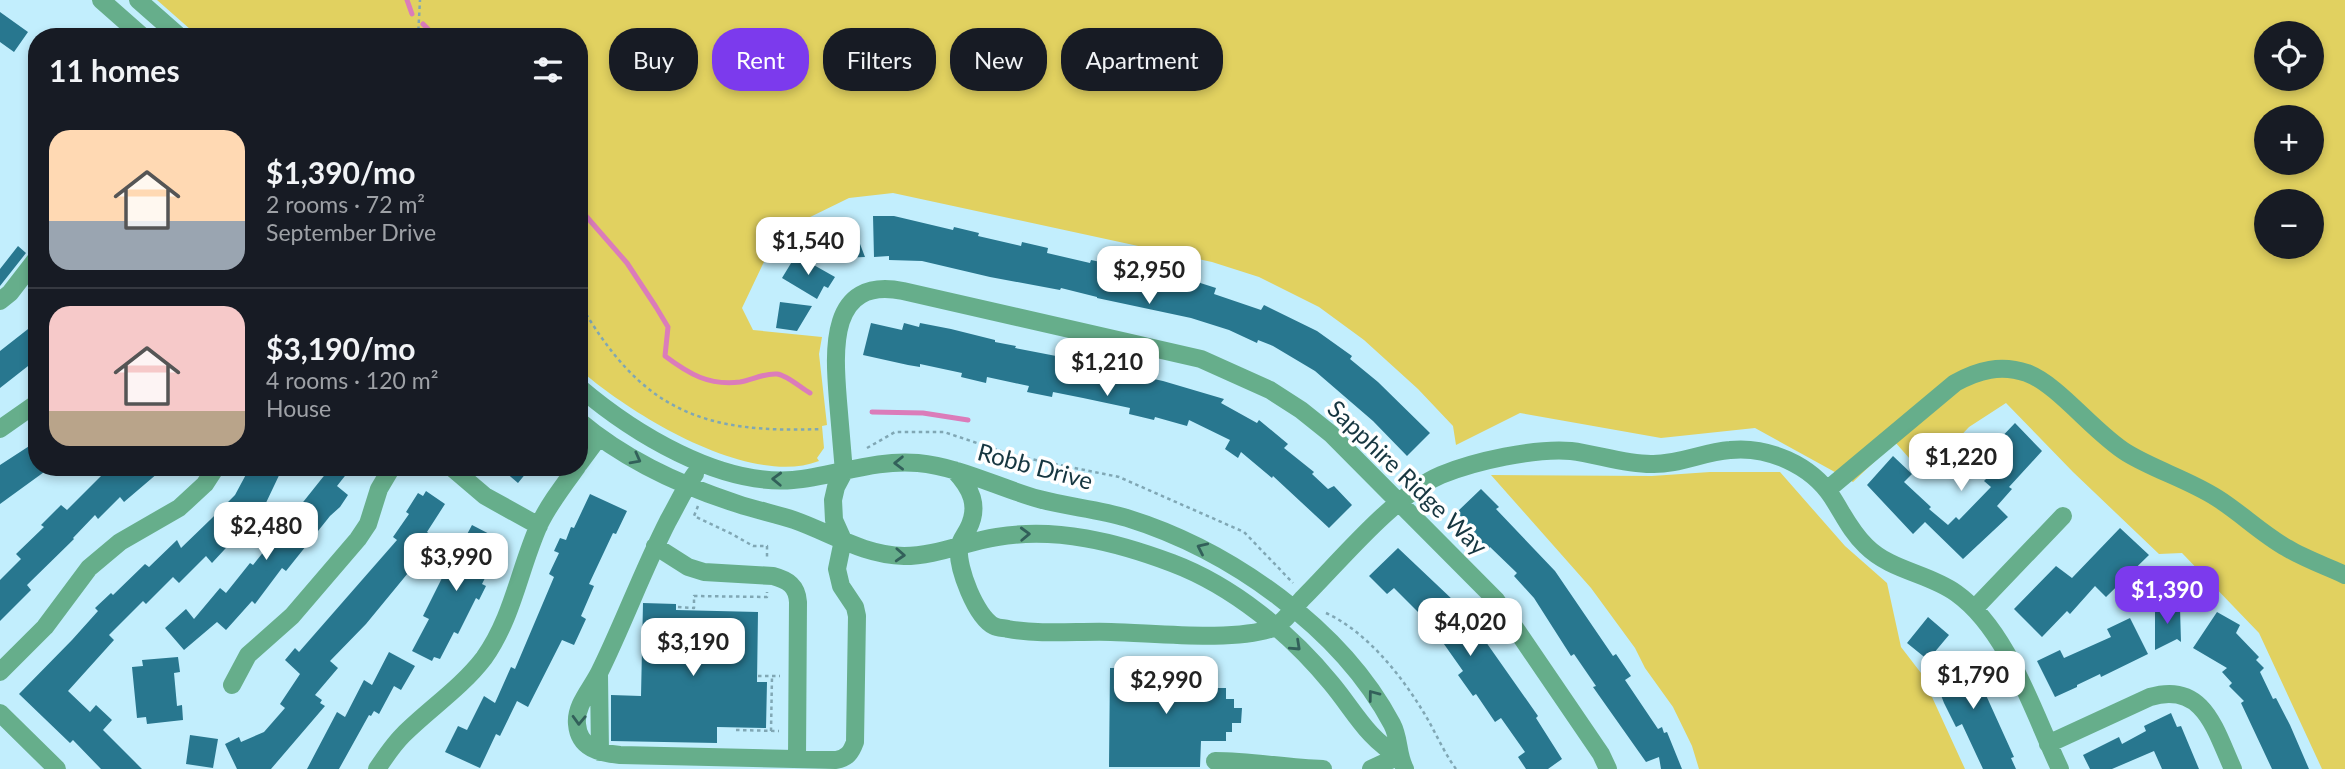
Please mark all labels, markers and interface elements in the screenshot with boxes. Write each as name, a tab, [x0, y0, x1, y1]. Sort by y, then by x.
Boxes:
map controls	[2254, 21, 2324, 259]
button: locate	[2254, 21, 2324, 91]
chip: Buy	[609, 28, 698, 91]
chip: Rent	[712, 28, 809, 91]
chip: Filters	[823, 28, 936, 91]
chip: New	[950, 28, 1047, 91]
chip: Apartment	[1061, 28, 1223, 91]
icon: filters	[529, 51, 567, 89]
text: 11 homes	[49, 52, 180, 88]
button: +	[2254, 105, 2324, 175]
text: $1,390/mo	[266, 154, 415, 190]
icon: home	[105, 158, 189, 242]
button: −	[2254, 189, 2324, 259]
text: 2 rooms · 72 m²	[266, 190, 425, 218]
text: September Drive	[266, 218, 436, 246]
pin: $1,540	[751, 218, 865, 277]
text: $1,540	[772, 226, 844, 254]
pin: $2,950	[1092, 246, 1206, 306]
text: $2,950	[1113, 255, 1185, 283]
text: $3,190/mo	[266, 330, 415, 366]
icon: home	[105, 334, 189, 418]
pin: $1,210	[1050, 338, 1164, 398]
text: $1,210	[1071, 347, 1143, 375]
text: 4 rooms · 120 m²	[266, 366, 438, 394]
street label: Sapphire Ridge Way	[1322, 393, 1494, 561]
text: House	[266, 394, 331, 422]
pin: $1,220	[1904, 434, 2018, 493]
street label: Robb Drive	[975, 436, 1096, 495]
text: $1,220	[1925, 442, 1997, 470]
one-way arrow	[629, 451, 641, 464]
one-way arrow	[893, 455, 904, 471]
one-way arrow	[771, 472, 782, 487]
pin: $2,480	[209, 503, 323, 562]
text: $2,480	[230, 511, 302, 539]
one-way arrow	[1020, 527, 1031, 542]
pin: $3,990	[399, 534, 513, 593]
text: $3,990	[420, 542, 492, 570]
one-way arrow	[1197, 542, 1209, 556]
one-way arrow	[895, 548, 906, 563]
pin: $1,390	[2110, 566, 2224, 626]
text: $1,390	[2131, 575, 2203, 603]
pin: $4,020	[1413, 598, 1527, 658]
text: $4,020	[1434, 607, 1506, 635]
pin: $3,190	[636, 618, 750, 678]
text: $3,190	[657, 627, 729, 655]
one-way arrow	[1288, 638, 1301, 650]
pin: $1,790	[1916, 652, 2030, 711]
pin: $2,990	[1109, 656, 1223, 716]
text: $1,790	[1937, 660, 2009, 688]
text: $2,990	[1130, 665, 1202, 693]
one-way arrow	[1368, 690, 1381, 702]
one-way arrow	[572, 715, 587, 726]

